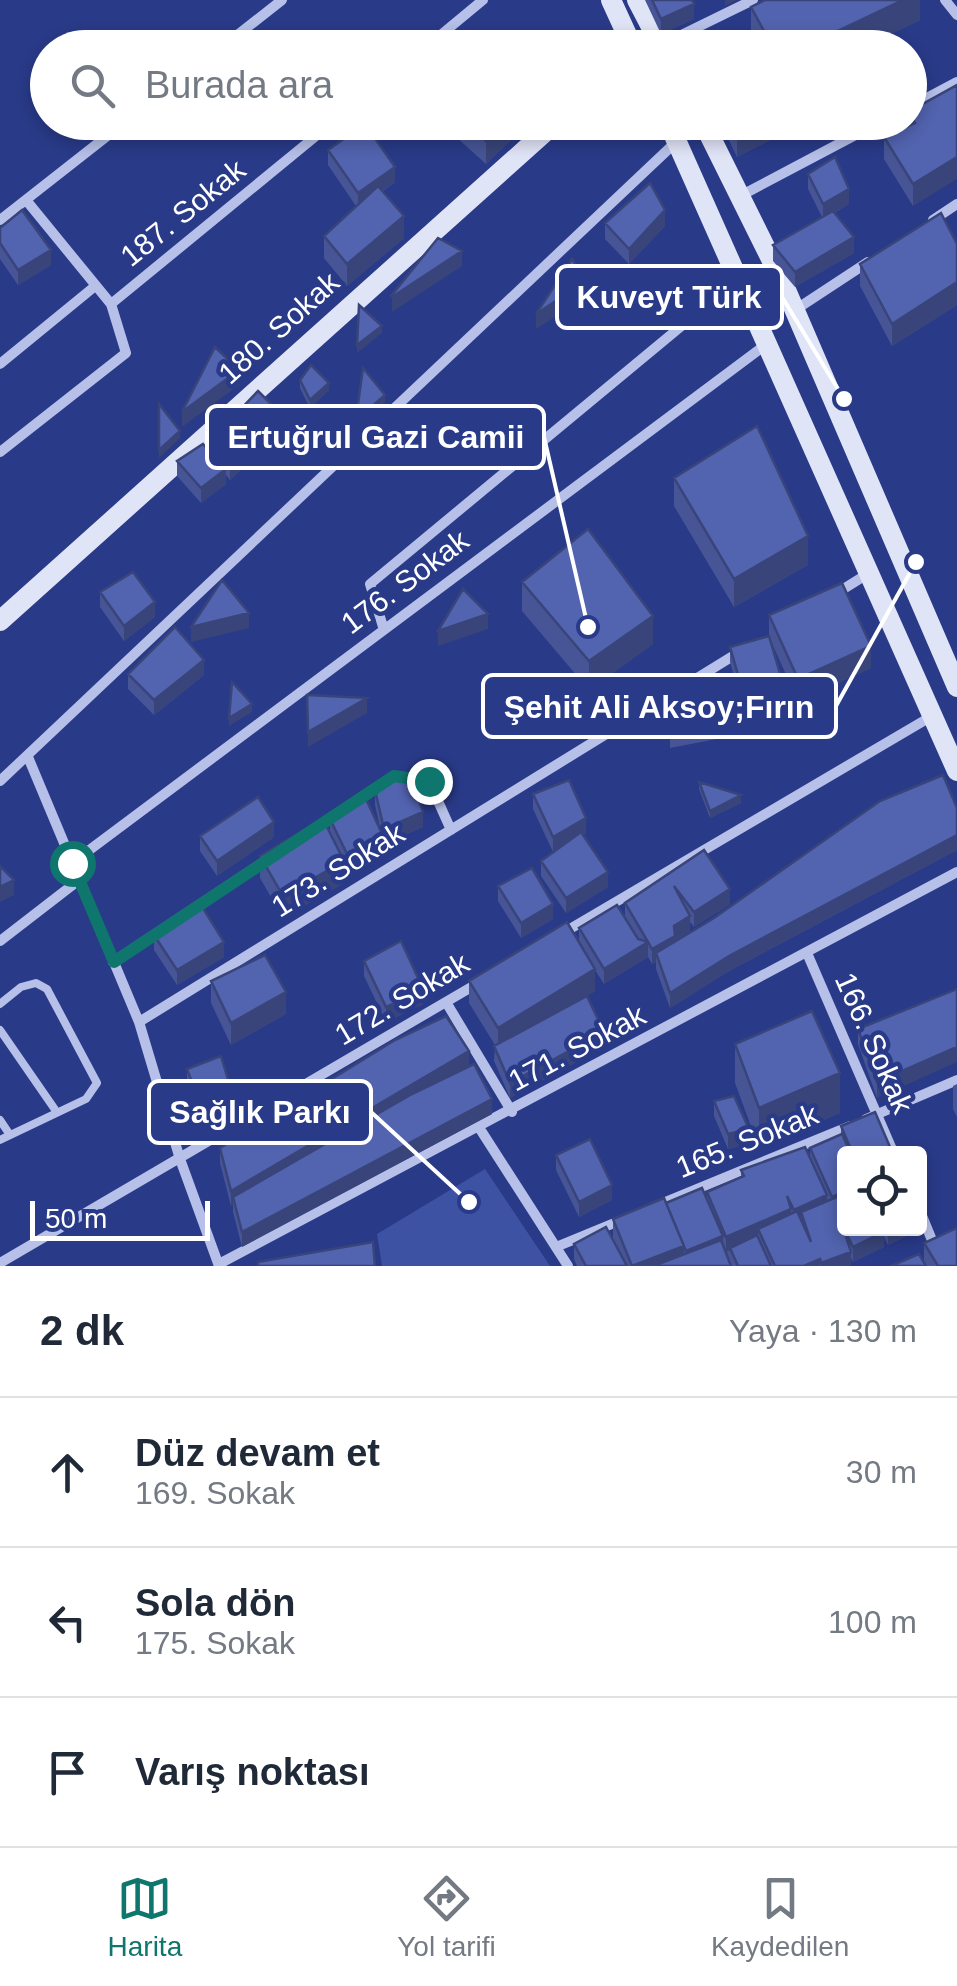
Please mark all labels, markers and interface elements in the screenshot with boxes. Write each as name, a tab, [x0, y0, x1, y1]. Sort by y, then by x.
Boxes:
search box	[30, 30, 927, 140]
icon: search	[65, 58, 120, 113]
text: Burada ara	[145, 64, 333, 106]
street label: 187. Sokak	[114, 152, 252, 273]
street label: 180. Sokak	[212, 264, 346, 390]
callout: Kuveyt Türk	[557, 266, 782, 328]
text: Kuveyt Türk	[577, 279, 762, 315]
callout: Ertuğrul Gazi Camii	[207, 406, 544, 468]
text: Ertuğrul Gazi Camii	[228, 419, 524, 455]
street label: 176. Sokak	[335, 523, 475, 640]
callout: Şehit Ali Aksoy;Fırın	[483, 675, 836, 737]
text: Şehit Ali Aksoy;Fırın	[504, 689, 814, 725]
route end	[407, 759, 453, 805]
street label: 173. Sokak	[265, 815, 411, 923]
route start	[50, 841, 96, 887]
street label: 172. Sokak	[329, 945, 475, 1051]
street label: 166. Sokak	[829, 968, 920, 1119]
street label: 171. Sokak	[503, 997, 652, 1097]
callout: Sağlık Parkı	[149, 1081, 371, 1143]
text: Sağlık Parkı	[169, 1094, 351, 1130]
street label: 165. Sokak	[671, 1097, 824, 1184]
map controls	[837, 1146, 927, 1236]
button: locate	[837, 1146, 927, 1236]
scale bar	[30, 1196, 210, 1240]
text: 50 m	[45, 1203, 107, 1234]
text: 2 dk	[40, 1307, 124, 1354]
text: Yaya · 130 m	[729, 1313, 917, 1349]
text: Düz devam et	[135, 1432, 380, 1474]
icon: ahead	[40, 1445, 95, 1500]
text: 30 m	[846, 1454, 917, 1490]
text: 169. Sokak	[135, 1475, 295, 1511]
text: Sola dön	[135, 1582, 295, 1624]
icon: left	[40, 1595, 95, 1650]
text: 100 m	[828, 1604, 917, 1640]
text: 175. Sokak	[135, 1625, 295, 1661]
icon: arrive	[40, 1745, 95, 1800]
text: Varış noktası	[135, 1751, 369, 1793]
tab: Harita	[108, 1871, 182, 1963]
tab: Yol tarifi	[397, 1871, 496, 1963]
tab: Kaydedilen	[711, 1871, 849, 1963]

